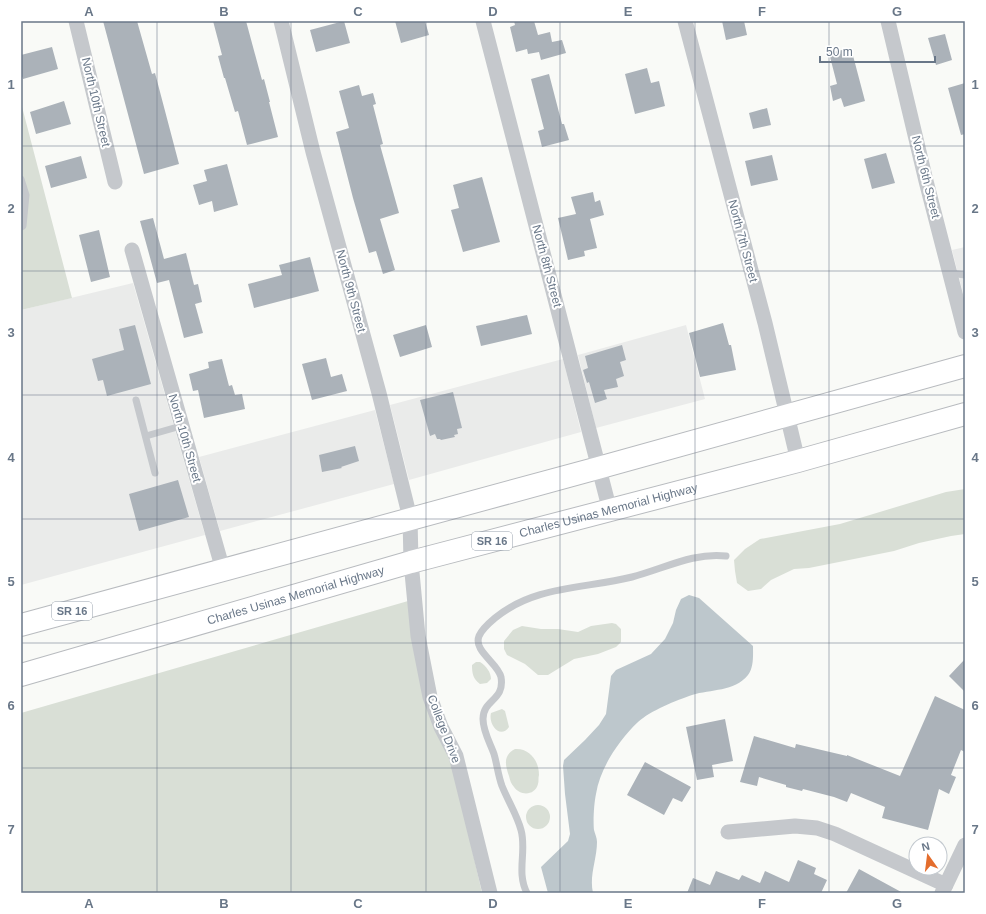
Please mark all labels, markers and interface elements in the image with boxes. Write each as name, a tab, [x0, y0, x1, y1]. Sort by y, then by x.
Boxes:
text: A	[84, 4, 94, 19]
text: B	[219, 4, 229, 19]
text: C	[353, 4, 363, 19]
text: D	[488, 4, 498, 19]
text: E	[624, 4, 633, 19]
text: F	[758, 4, 766, 19]
text: G	[892, 4, 902, 19]
scale bar	[820, 38, 935, 64]
text: 50 m	[826, 45, 853, 59]
street label: North 10th Street	[79, 56, 113, 149]
text: 1	[7, 77, 15, 92]
text: 1	[971, 77, 979, 92]
street label: North 6th Street	[909, 134, 943, 220]
street label: North 7th Street	[725, 198, 761, 284]
text: 2	[7, 201, 15, 216]
text: 2	[971, 201, 979, 216]
street label: North 8th Street	[529, 223, 565, 309]
street label: North 9th Street	[333, 248, 369, 334]
text: 3	[7, 325, 15, 340]
text: 3	[971, 325, 979, 340]
street label: North 10th Street	[166, 392, 205, 484]
text: 4	[7, 450, 15, 465]
text: 4	[971, 450, 979, 465]
street label: Charles Usinas Memorial Highway	[518, 481, 699, 540]
road number: SR 16	[472, 532, 512, 550]
street label: Charles Usinas Memorial Highway	[206, 563, 386, 628]
text: 5	[7, 574, 15, 589]
text: 5	[971, 574, 979, 589]
road number: SR 16	[52, 602, 92, 620]
street label: College Drive	[425, 693, 464, 765]
text: 6	[7, 698, 15, 713]
text: 6	[971, 698, 979, 713]
text: 7	[7, 822, 15, 837]
text: 7	[971, 822, 979, 837]
north arrow	[908, 836, 948, 876]
text: N	[920, 840, 931, 853]
text: A	[84, 896, 94, 911]
text: B	[219, 896, 229, 911]
text: C	[353, 896, 363, 911]
text: D	[488, 896, 498, 911]
text: E	[624, 896, 633, 911]
text: F	[758, 896, 766, 911]
text: G	[892, 896, 902, 911]

